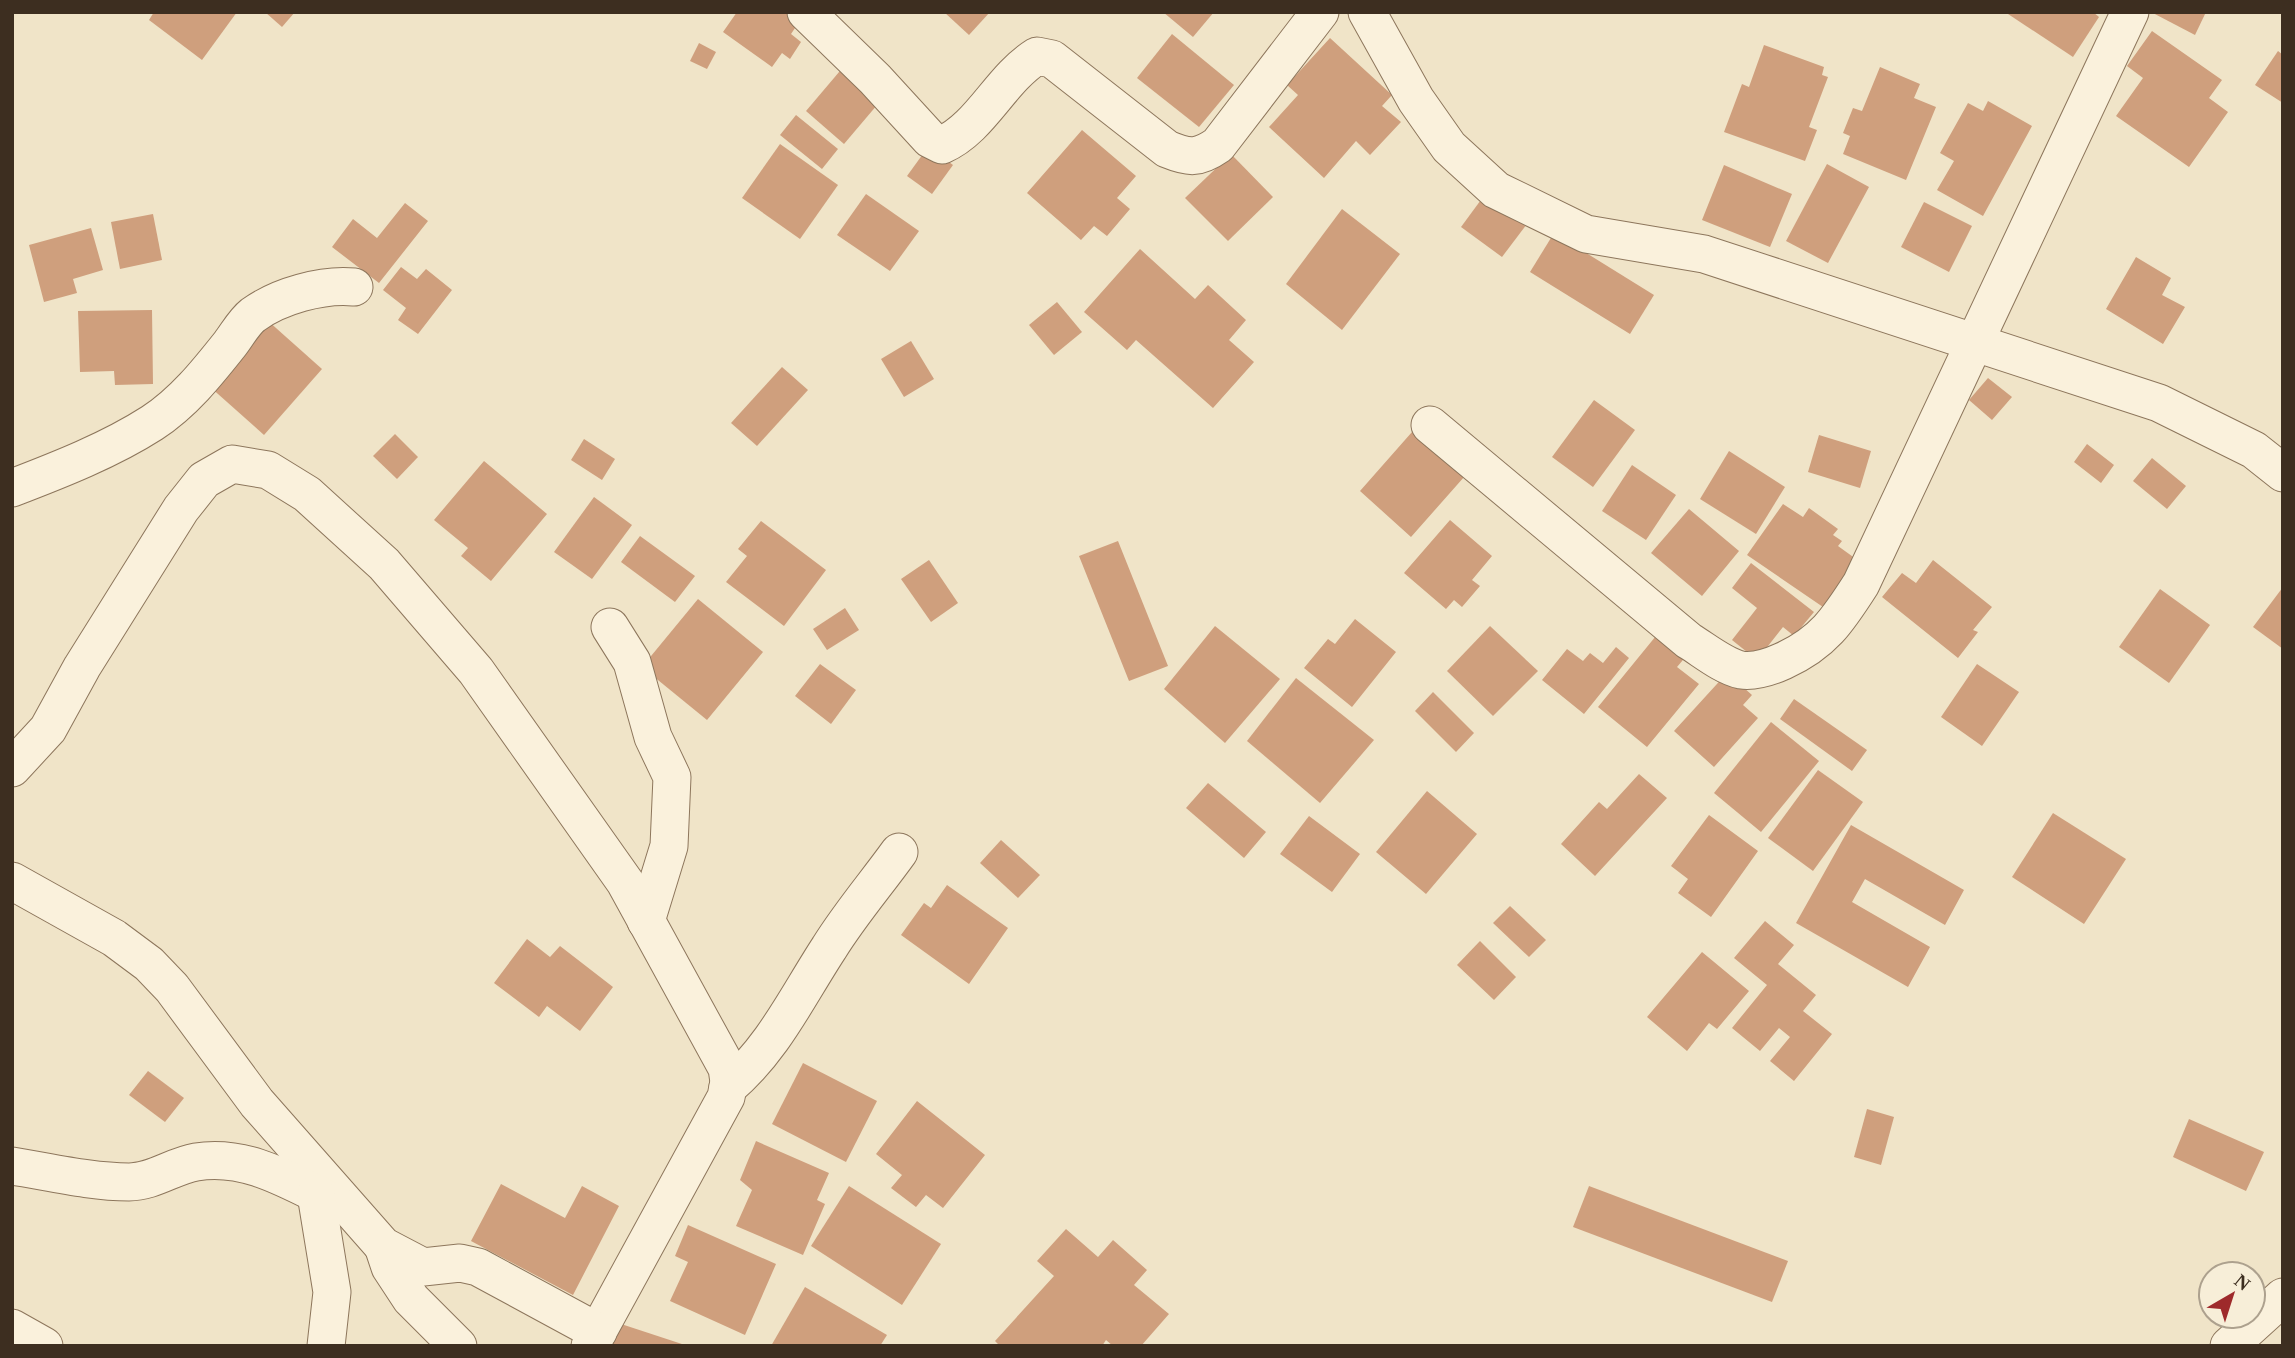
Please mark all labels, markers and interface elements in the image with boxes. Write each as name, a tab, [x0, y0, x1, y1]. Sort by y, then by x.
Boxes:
north arrow	[2197, 1260, 2267, 1330]
text: N	[2230, 1270, 2255, 1295]

